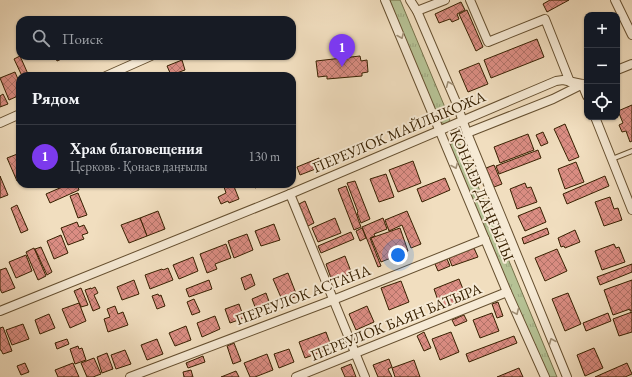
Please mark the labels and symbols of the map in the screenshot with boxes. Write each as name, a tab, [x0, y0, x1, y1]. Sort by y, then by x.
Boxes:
one-way arrow	[396, 32, 404, 39]
pin: 1	[329, 34, 355, 67]
one-way arrow	[445, 81, 453, 88]
street label: ПЕРЕУЛОК МАЙЛЫКОЖА	[309, 86, 489, 177]
street label: ҚОНАЕВ ДАҢҒЫЛЫ	[446, 126, 519, 264]
one-way arrow	[450, 162, 458, 170]
your location	[388, 245, 408, 265]
street label: ПЕРЕУЛОК АСТАНА	[232, 260, 374, 329]
street label: ПЕРЕУЛОК БАЯН БАТЫРА	[307, 278, 485, 365]
one-way arrow	[511, 308, 519, 315]
one-way arrow	[549, 338, 557, 346]

